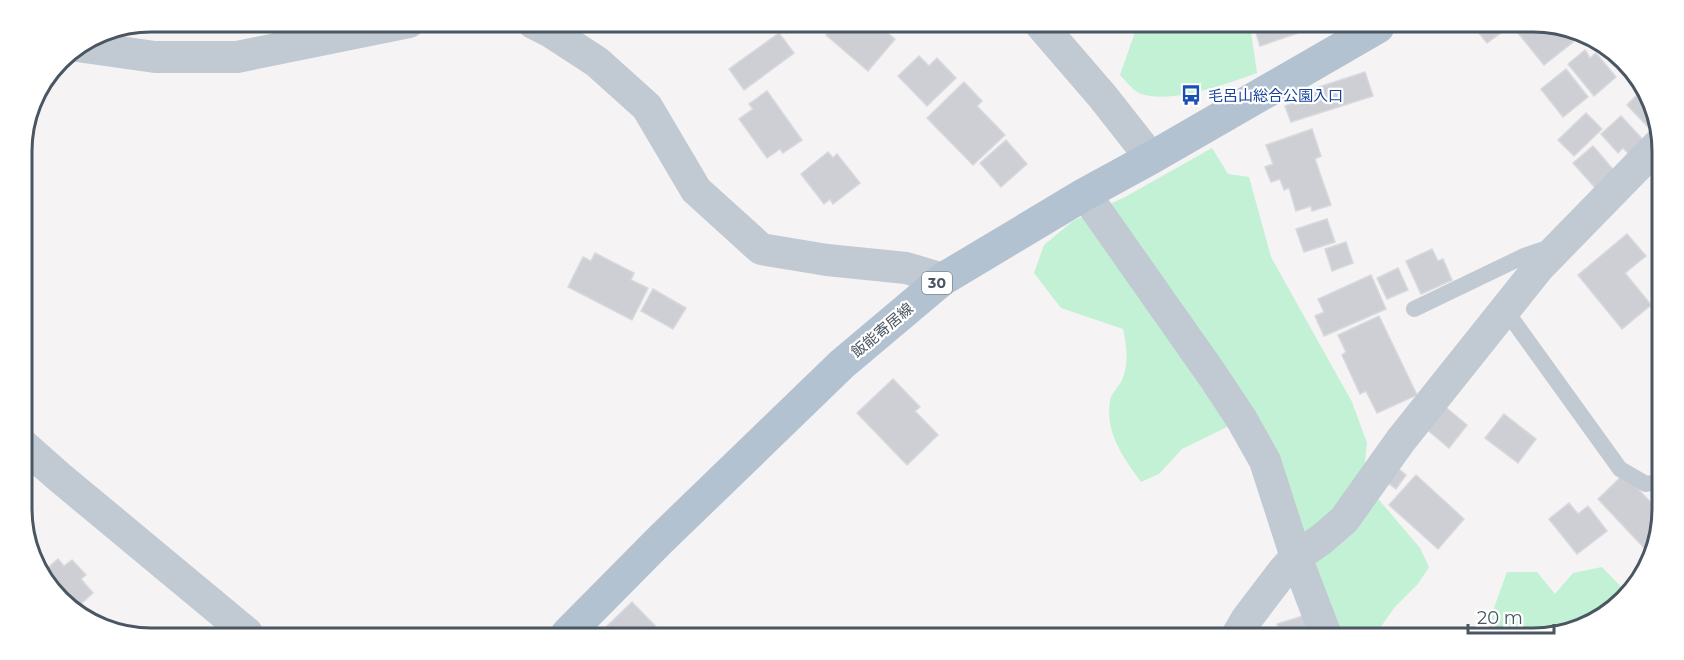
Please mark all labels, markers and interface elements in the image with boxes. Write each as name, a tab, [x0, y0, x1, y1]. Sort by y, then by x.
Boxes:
bus stop icon: 毛呂山総合公園入口	[1179, 83, 1203, 107]
place label: 毛呂山総合公園入口	[1208, 86, 1343, 105]
road number: 30	[922, 272, 952, 294]
street label: 飯能寄居線	[847, 299, 917, 361]
scale bar	[1468, 597, 1554, 635]
text: 20 m	[1477, 607, 1523, 629]

